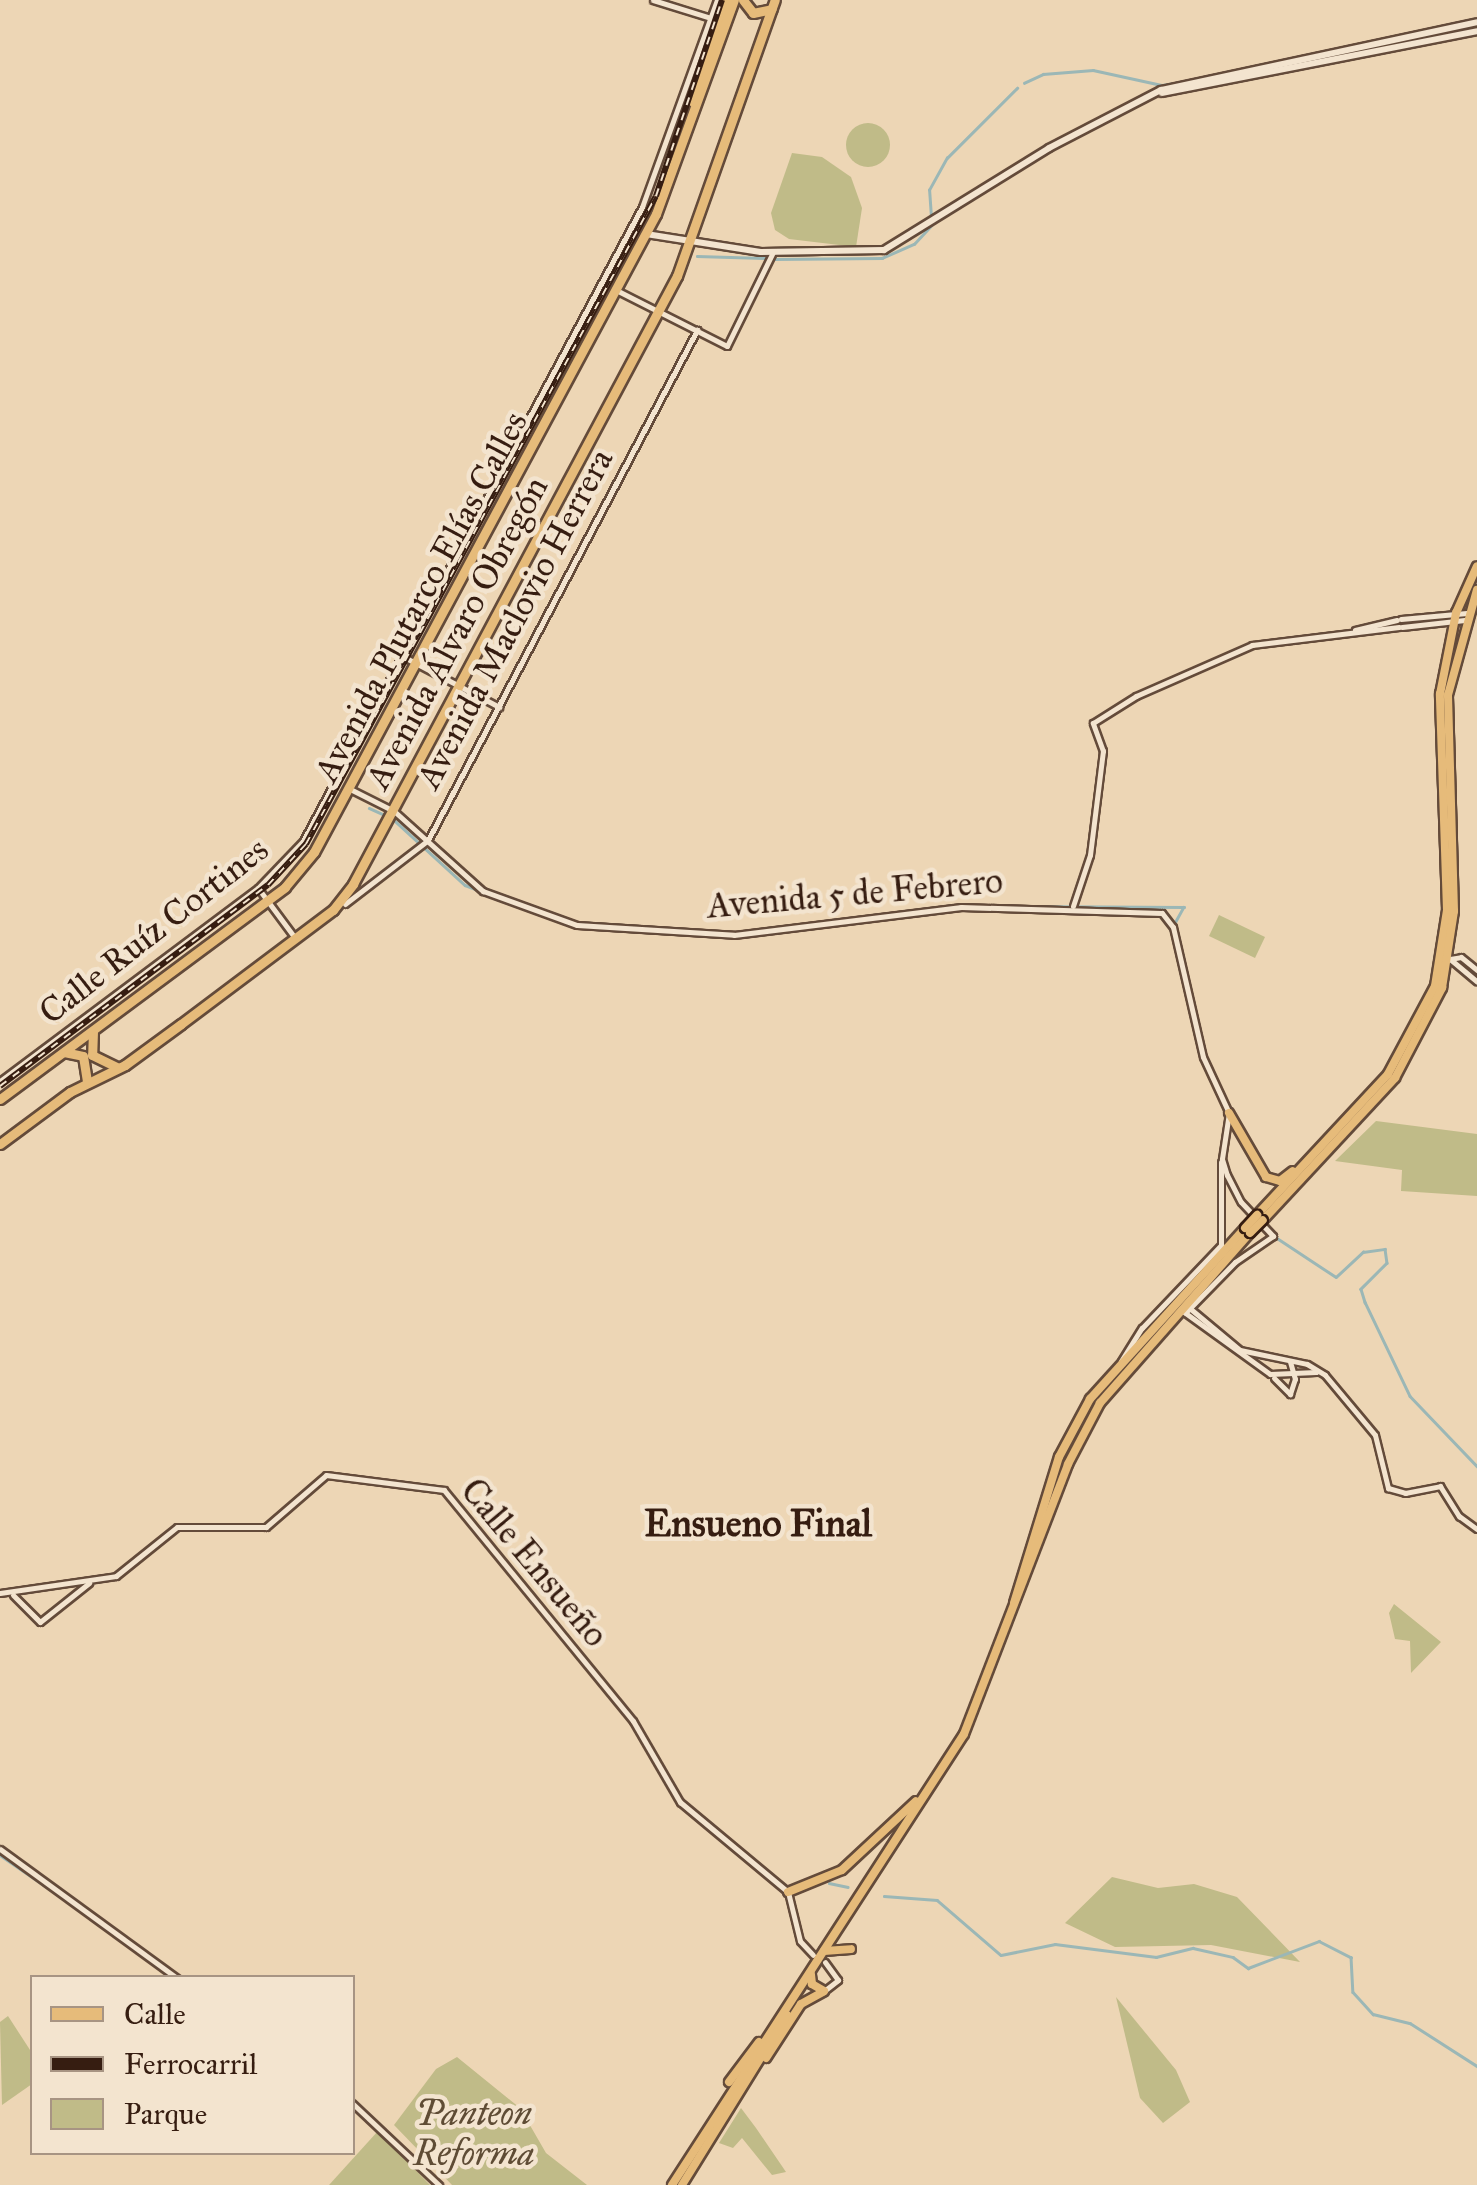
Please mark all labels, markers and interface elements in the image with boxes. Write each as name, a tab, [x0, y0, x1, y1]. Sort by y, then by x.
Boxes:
street label: Avenida Plutarco Elías Calles	[305, 404, 537, 790]
street label: Avenida Maclovio Herrera	[408, 442, 622, 796]
street label: Avenida Álvaro Obregón	[357, 469, 557, 797]
street label: Calle Ruíz Cortines	[31, 829, 277, 1033]
street label: Avenida 5 de Febrero	[705, 860, 1005, 928]
street label: Calle Ensueño	[452, 1470, 616, 1656]
district label: Ensueno Final	[644, 1501, 872, 1547]
legend	[30, 1975, 355, 2155]
text: Calle	[124, 1996, 186, 2032]
text: Ferrocarril	[124, 2046, 257, 2082]
park label: Panteon Reforma	[413, 2093, 535, 2175]
text: Parque	[124, 2096, 207, 2132]

